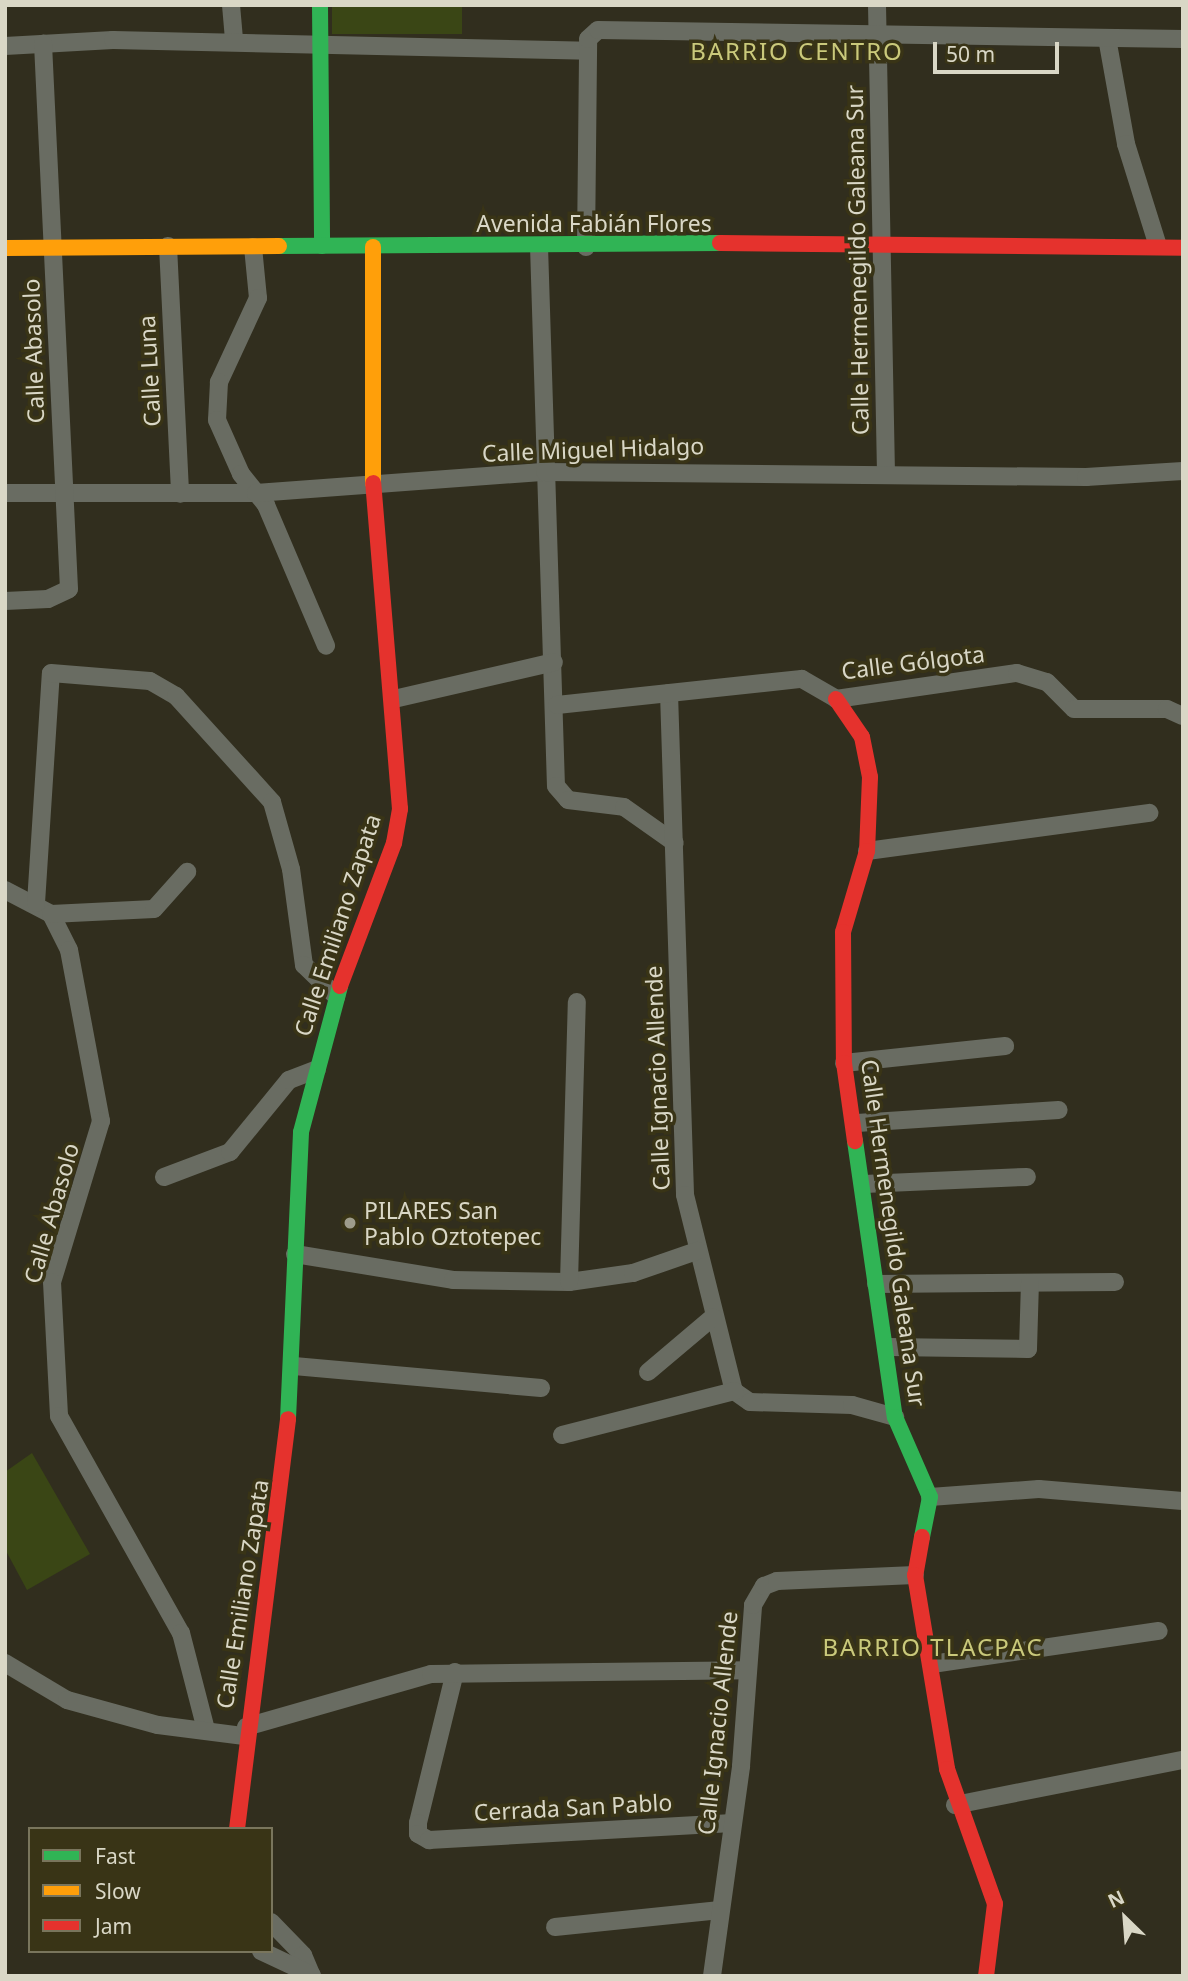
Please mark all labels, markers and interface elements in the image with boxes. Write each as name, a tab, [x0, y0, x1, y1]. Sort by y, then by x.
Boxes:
scale bar	[936, 28, 1062, 72]
district label: BARRIO CENTRO	[692, 37, 902, 65]
text: 50 m	[946, 40, 995, 68]
street label: Calle Hermenegildo Galeana Sur	[840, 85, 874, 435]
street label: Avenida Fabián Flores	[476, 209, 712, 237]
street label: Calle Abasolo	[17, 278, 49, 424]
street label: Calle Luna	[132, 315, 166, 427]
street label: Calle Miguel Hidalgo	[481, 431, 705, 467]
street label: Calle Gólgota	[840, 640, 986, 684]
street label: Calle Emiliano Zapata	[288, 811, 386, 1039]
street label: Calle Ignacio Allende	[639, 965, 675, 1191]
street label: Calle Hermenegildo Galeana Sur	[856, 1058, 932, 1408]
street label: Calle Abasolo	[18, 1140, 84, 1286]
place label: PILARES San Pablo Oztotepec	[364, 1196, 541, 1250]
marker: PILARES San Pablo Oztotepec	[342, 1215, 358, 1231]
street label: Calle Emiliano Zapata	[210, 1477, 274, 1711]
street label: Calle Ignacio Allende	[692, 1610, 742, 1836]
district label: BARRIO TLACPAC	[824, 1633, 1042, 1661]
street label: Cerrada San Pablo	[473, 1788, 673, 1826]
legend	[28, 1827, 273, 1953]
text: Fast	[95, 1842, 135, 1870]
text: Slow	[95, 1877, 141, 1905]
north arrow	[1090, 1883, 1160, 1953]
text: N	[1104, 1884, 1129, 1914]
text: Jam	[95, 1912, 132, 1940]

